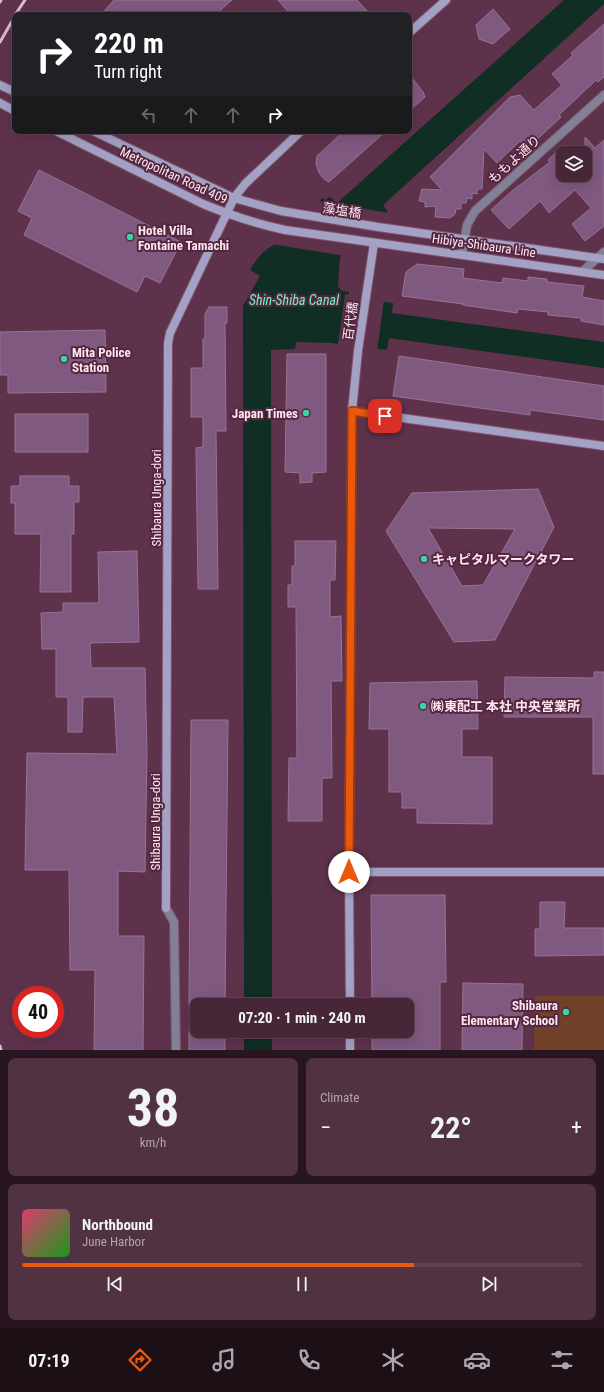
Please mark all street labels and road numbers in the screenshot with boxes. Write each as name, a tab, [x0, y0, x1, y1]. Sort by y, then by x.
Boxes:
street label: ももよ通り	[485, 132, 544, 187]
street label: Metropolitan Road 409	[118, 144, 230, 207]
street label: 藻塩橋	[321, 200, 362, 221]
street label: Hibiya-Shibaura Line	[431, 231, 537, 260]
street label: 百代橋	[340, 301, 361, 341]
street label: Shibaura Unga-dori	[149, 449, 164, 547]
street label: Shibaura Unga-dori	[148, 773, 163, 871]

